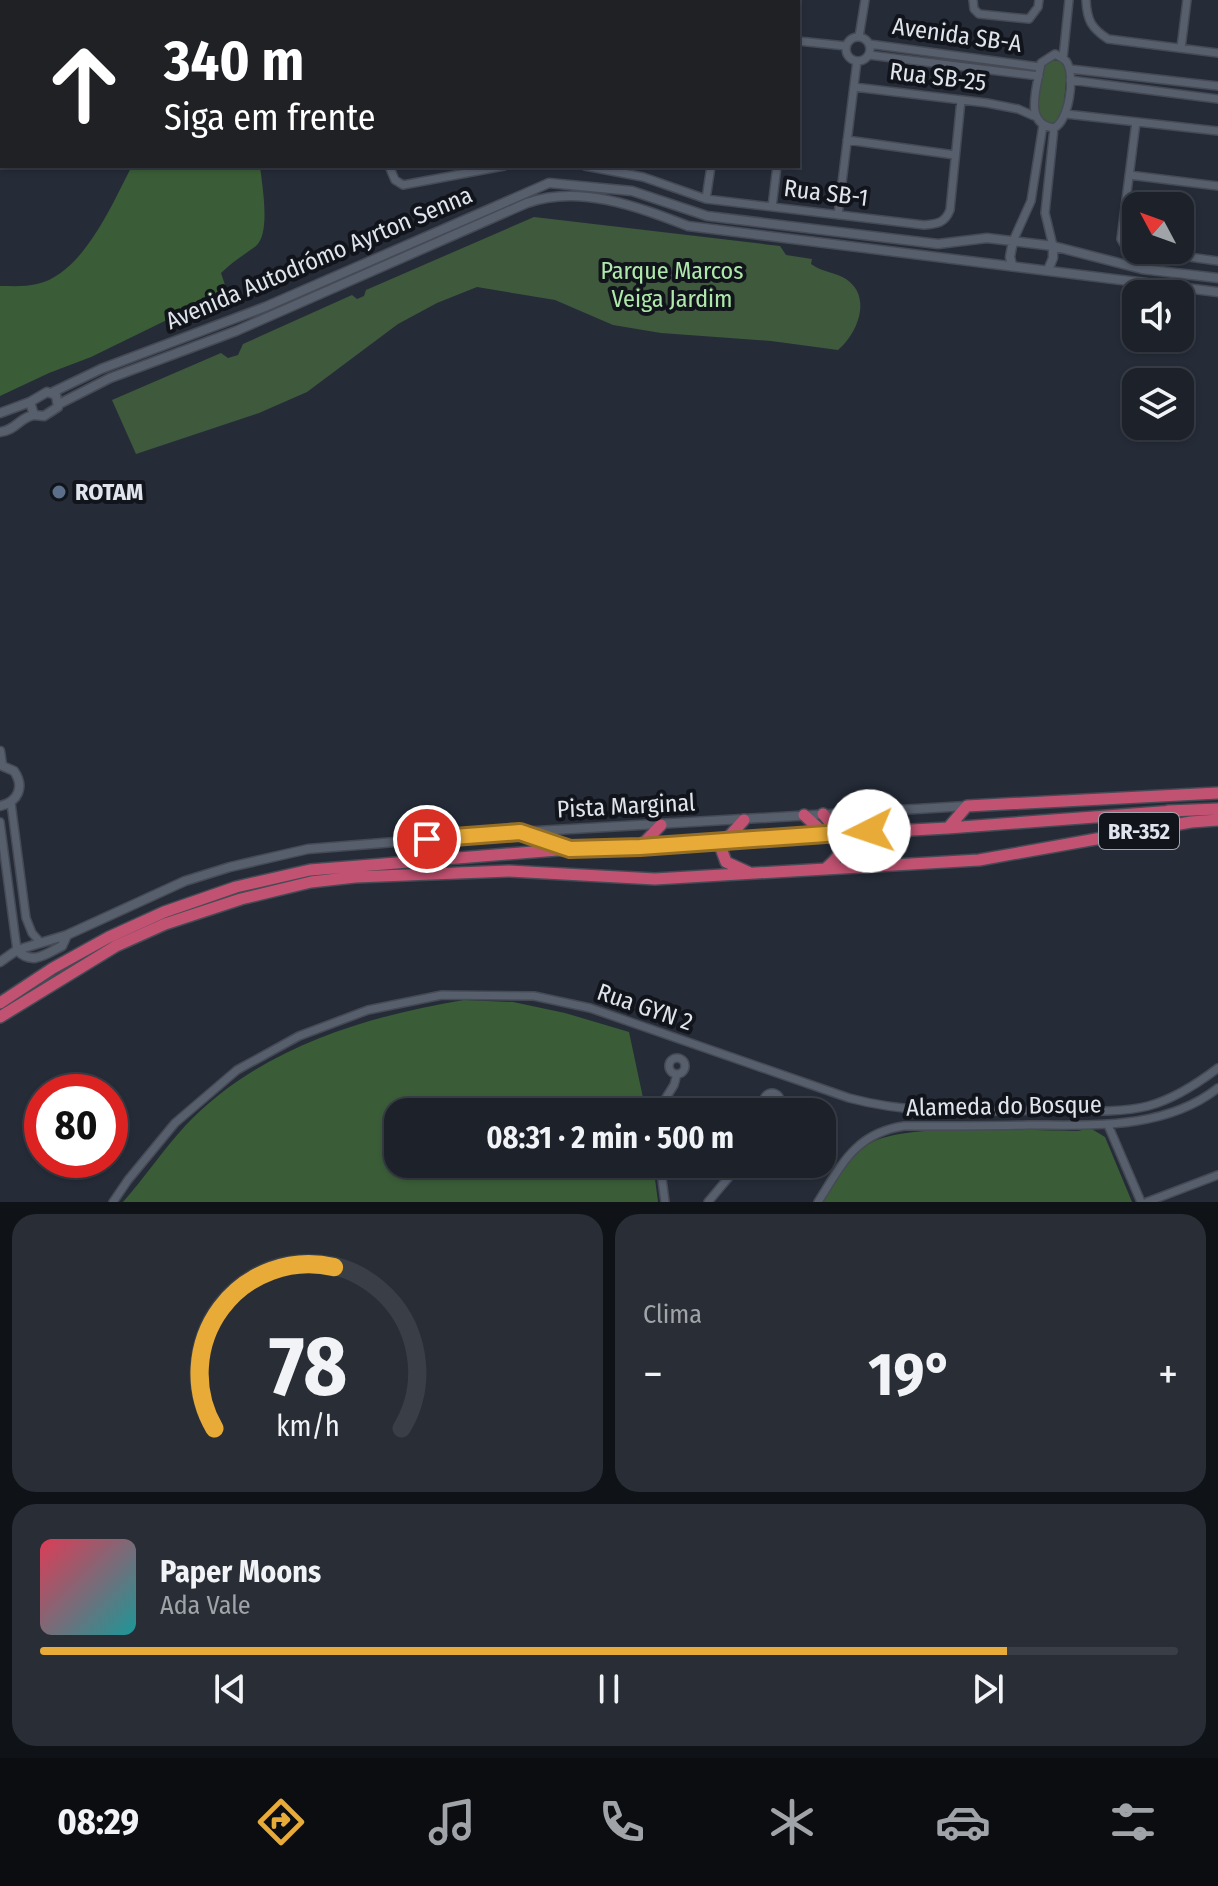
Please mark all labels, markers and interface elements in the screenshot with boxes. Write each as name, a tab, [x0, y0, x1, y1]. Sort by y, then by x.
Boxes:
street label: Avenida SB-A	[891, 12, 1024, 58]
text: 340 m	[164, 28, 304, 95]
icon: ahead	[32, 32, 136, 136]
street label: Rua SB-25	[888, 57, 988, 97]
text: Siga em frente	[164, 96, 376, 140]
street label: Rua SB-1	[782, 174, 870, 212]
street label: Avenida Autodrómo Ayrton Senna	[162, 181, 476, 335]
north arrow	[1122, 192, 1194, 264]
map controls	[1122, 192, 1194, 440]
park label: Parque Marcos Veiga Jardim	[601, 257, 743, 313]
button: sound	[1122, 280, 1194, 352]
button: layers	[1122, 368, 1194, 440]
place label: ROTAM	[75, 478, 143, 506]
marker: ROTAM	[50, 483, 68, 501]
street label: Pista Marginal	[556, 788, 696, 824]
position arrow	[827, 789, 911, 873]
pin	[393, 805, 461, 873]
road number: BR-352	[1099, 813, 1179, 849]
icon: arrive	[405, 817, 449, 861]
street label: Rua GYN 2	[594, 978, 696, 1036]
speed limit sign: 80	[24, 1074, 128, 1178]
street label: Alameda do Bosque	[906, 1090, 1102, 1122]
text: 08:31 · 2 min · 500 m	[486, 1120, 734, 1156]
text: Clima	[643, 1299, 702, 1330]
text: 78	[268, 1317, 347, 1417]
text: 19°	[868, 1339, 953, 1411]
text: −	[643, 1348, 663, 1401]
text: +	[1158, 1348, 1178, 1401]
text: km/h	[276, 1409, 339, 1444]
text: Paper Moons	[160, 1554, 321, 1590]
text: Ada Vale	[160, 1590, 251, 1621]
icon: previous	[208, 1667, 252, 1711]
icon: pause	[587, 1667, 631, 1711]
icon: next	[966, 1667, 1010, 1711]
icon: directions	[253, 1794, 309, 1850]
icon: music	[424, 1794, 480, 1850]
icon: phone	[594, 1794, 650, 1850]
icon: climate	[764, 1794, 820, 1850]
icon: car	[935, 1794, 991, 1850]
icon: filters	[1105, 1794, 1161, 1850]
text: 08:29	[57, 1800, 139, 1844]

